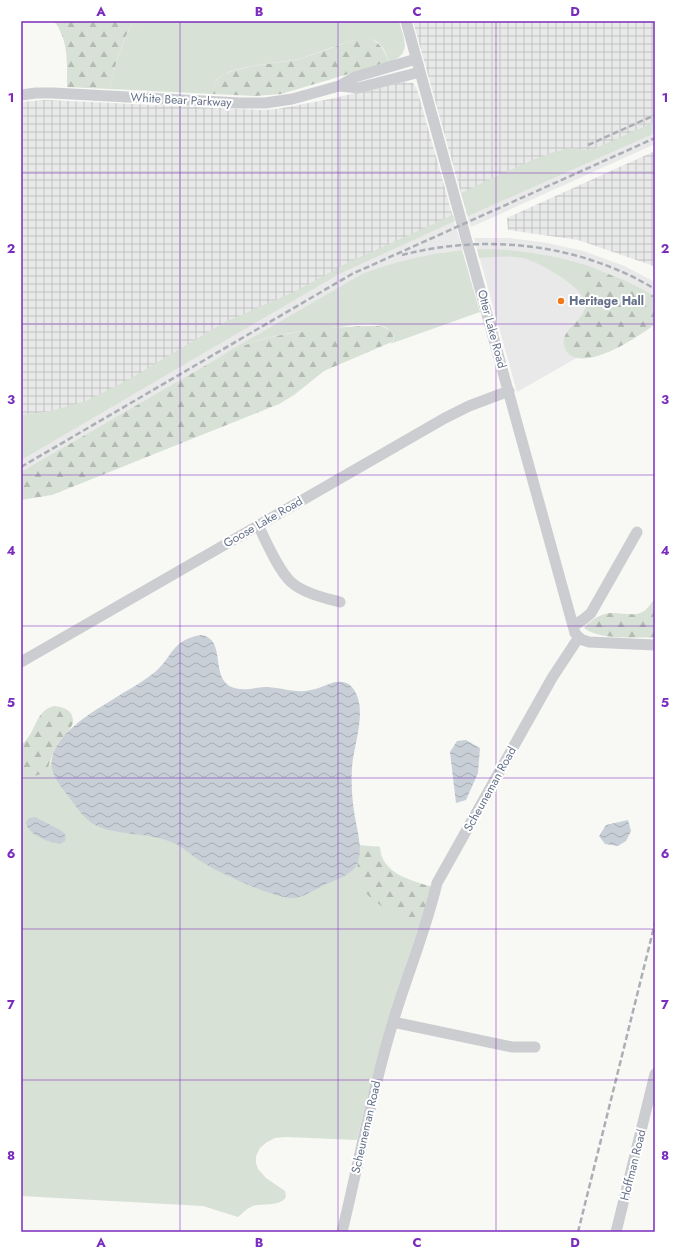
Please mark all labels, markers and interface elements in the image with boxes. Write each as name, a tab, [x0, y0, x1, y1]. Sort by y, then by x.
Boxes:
text: A	[95, 2, 106, 21]
text: B	[255, 2, 264, 21]
text: C	[412, 2, 422, 21]
text: D	[570, 2, 580, 21]
text: 1	[8, 88, 14, 107]
street label: White Bear Parkway	[130, 88, 233, 112]
text: 1	[662, 88, 668, 107]
text: 2	[7, 239, 15, 258]
text: 2	[661, 239, 669, 258]
street label: Otter Lake Road	[473, 288, 511, 370]
place label: Heritage Hall	[569, 292, 644, 310]
marker: Heritage Hall	[556, 296, 566, 306]
text: 3	[7, 390, 15, 409]
text: 3	[661, 390, 669, 409]
street label: Goose Lake Road	[220, 492, 306, 552]
text: 4	[6, 541, 16, 560]
text: 4	[660, 541, 670, 560]
text: 5	[7, 693, 15, 712]
text: 5	[661, 693, 669, 712]
street label: Scheuneman Road	[459, 743, 521, 835]
text: 6	[7, 844, 16, 863]
text: 6	[661, 844, 670, 863]
text: 7	[7, 995, 15, 1014]
text: 7	[661, 995, 669, 1014]
street label: Scheuneman Road	[347, 1079, 385, 1175]
street label: Hoffman Road	[615, 1127, 651, 1203]
text: 8	[7, 1146, 15, 1165]
text: 8	[661, 1146, 669, 1165]
text: A	[95, 1233, 106, 1252]
text: B	[255, 1233, 264, 1252]
text: C	[412, 1233, 422, 1252]
text: D	[570, 1233, 580, 1252]

